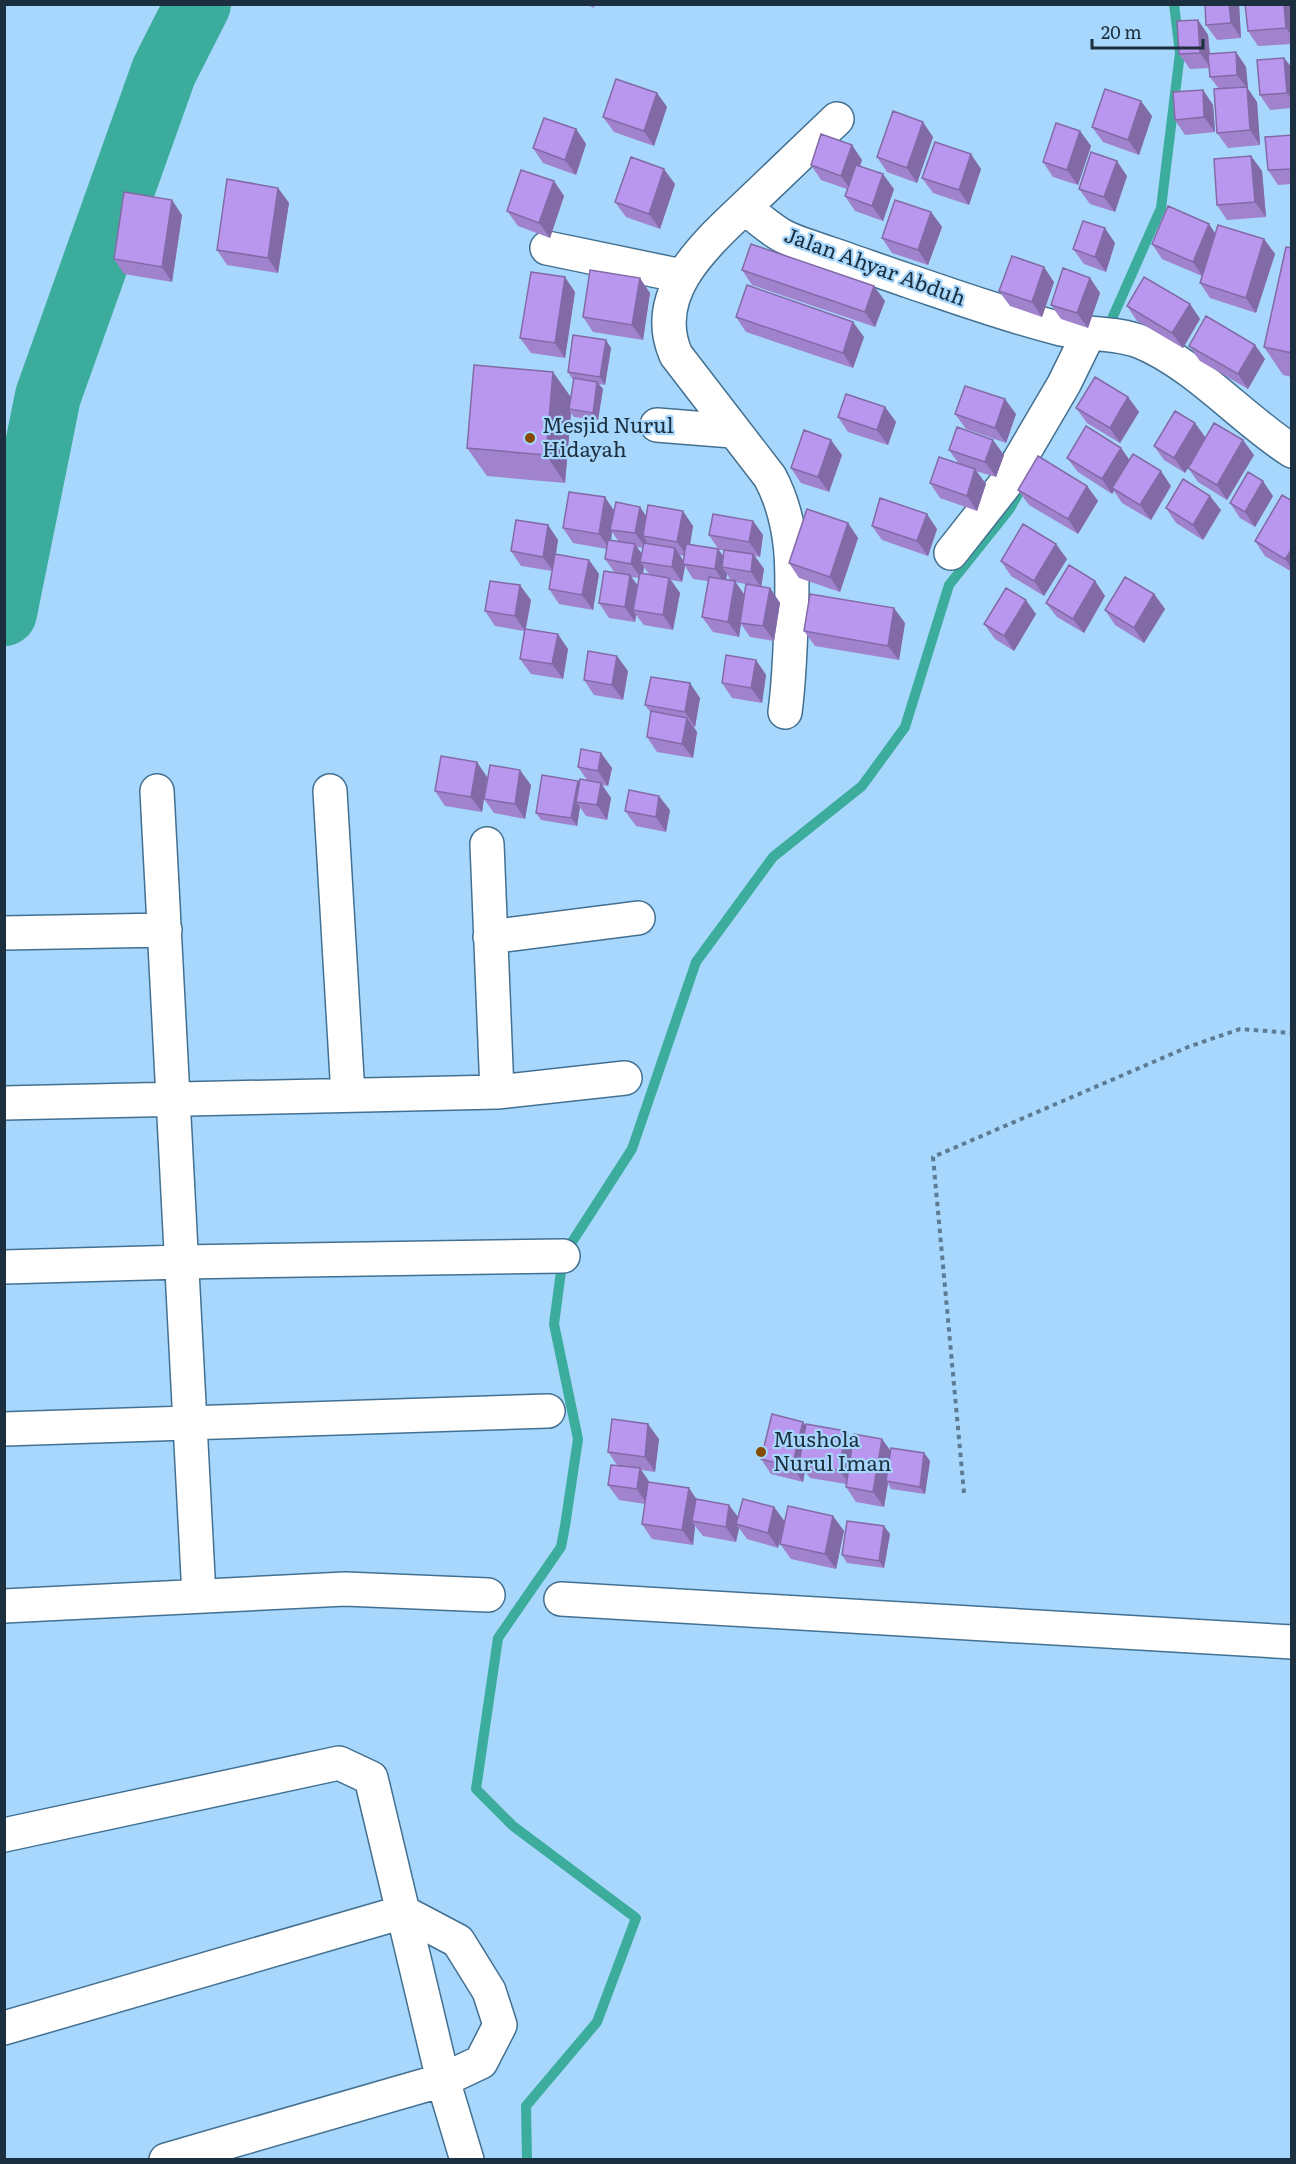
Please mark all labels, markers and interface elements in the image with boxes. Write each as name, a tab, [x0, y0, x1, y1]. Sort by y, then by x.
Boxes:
scale bar	[1092, 12, 1203, 50]
text: 20 m	[1101, 18, 1142, 45]
street label: Jalan Ahyar Abduh	[781, 217, 971, 312]
place label: Mesjid Nurul Hidayah	[542, 408, 674, 463]
marker: Mesjid Nurul Hidayah	[523, 431, 537, 445]
place label: Mushola Nurul Iman	[773, 1422, 892, 1477]
marker: Mushola Nurul Iman	[754, 1445, 768, 1459]

